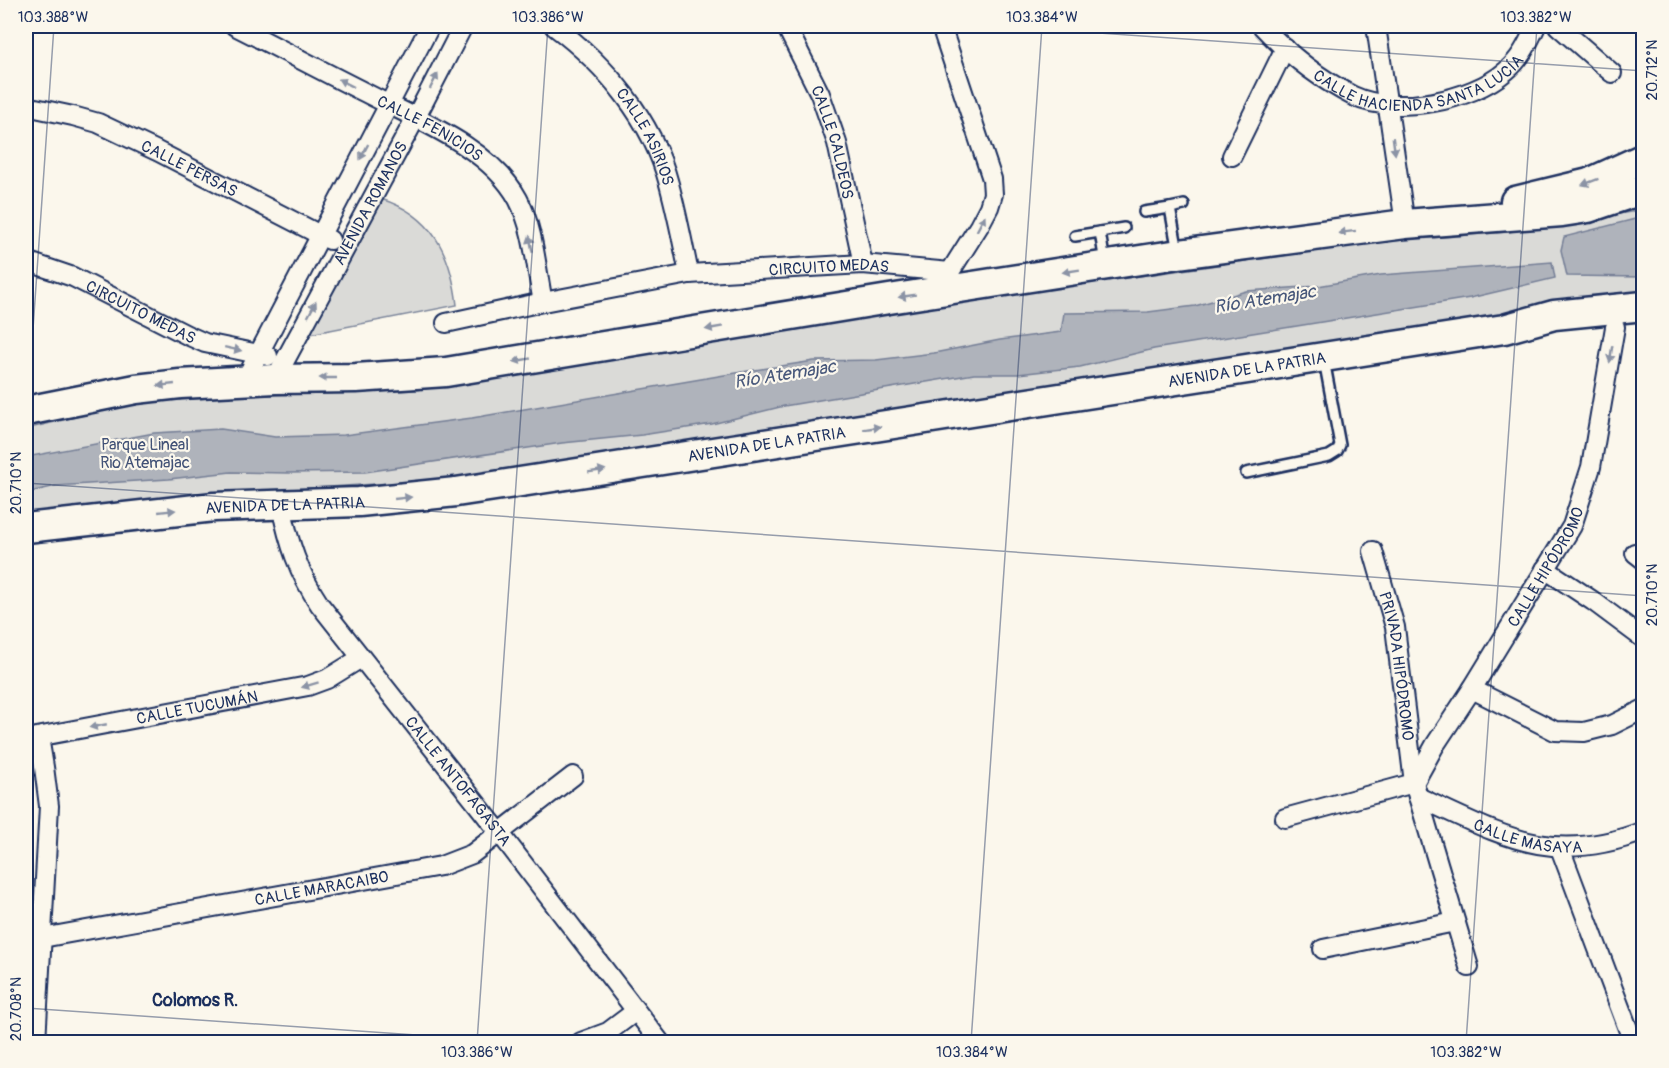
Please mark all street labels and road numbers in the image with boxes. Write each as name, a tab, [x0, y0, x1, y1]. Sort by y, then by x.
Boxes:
street label: CALLE HACIENDA SANTA LUCÍA	[1304, 40, 1530, 78]
street label: CALLE CALDEOS	[806, 82, 858, 201]
street label: CALLE ASIRIOS	[612, 84, 678, 188]
street label: CALLE FENICIOS	[374, 91, 486, 166]
street label: CALLE PERSAS	[138, 136, 241, 202]
street label: AVENIDA ROMANOS	[329, 138, 412, 269]
street label: CIRCUITO MEDAS	[768, 255, 890, 280]
street label: CIRCUITO MEDAS	[82, 276, 199, 349]
street label: AVENIDA DE LA PATRIA	[1166, 348, 1327, 392]
street label: AVENIDA DE LA PATRIA	[686, 423, 847, 467]
street label: AVENIDA DE LA PATRIA	[204, 492, 366, 519]
street label: CALLE HIPÓDROMO	[1504, 505, 1588, 631]
street label: PRIVADA HIPÓDROMO	[1374, 589, 1418, 742]
street label: CALLE TUCUMÁN	[135, 687, 260, 729]
street label: CALLE ANTOFAGASTA	[401, 713, 515, 850]
street label: CALLE MASAYA	[1470, 815, 1583, 858]
street label: CALLE MARACAIBO	[253, 867, 390, 910]

